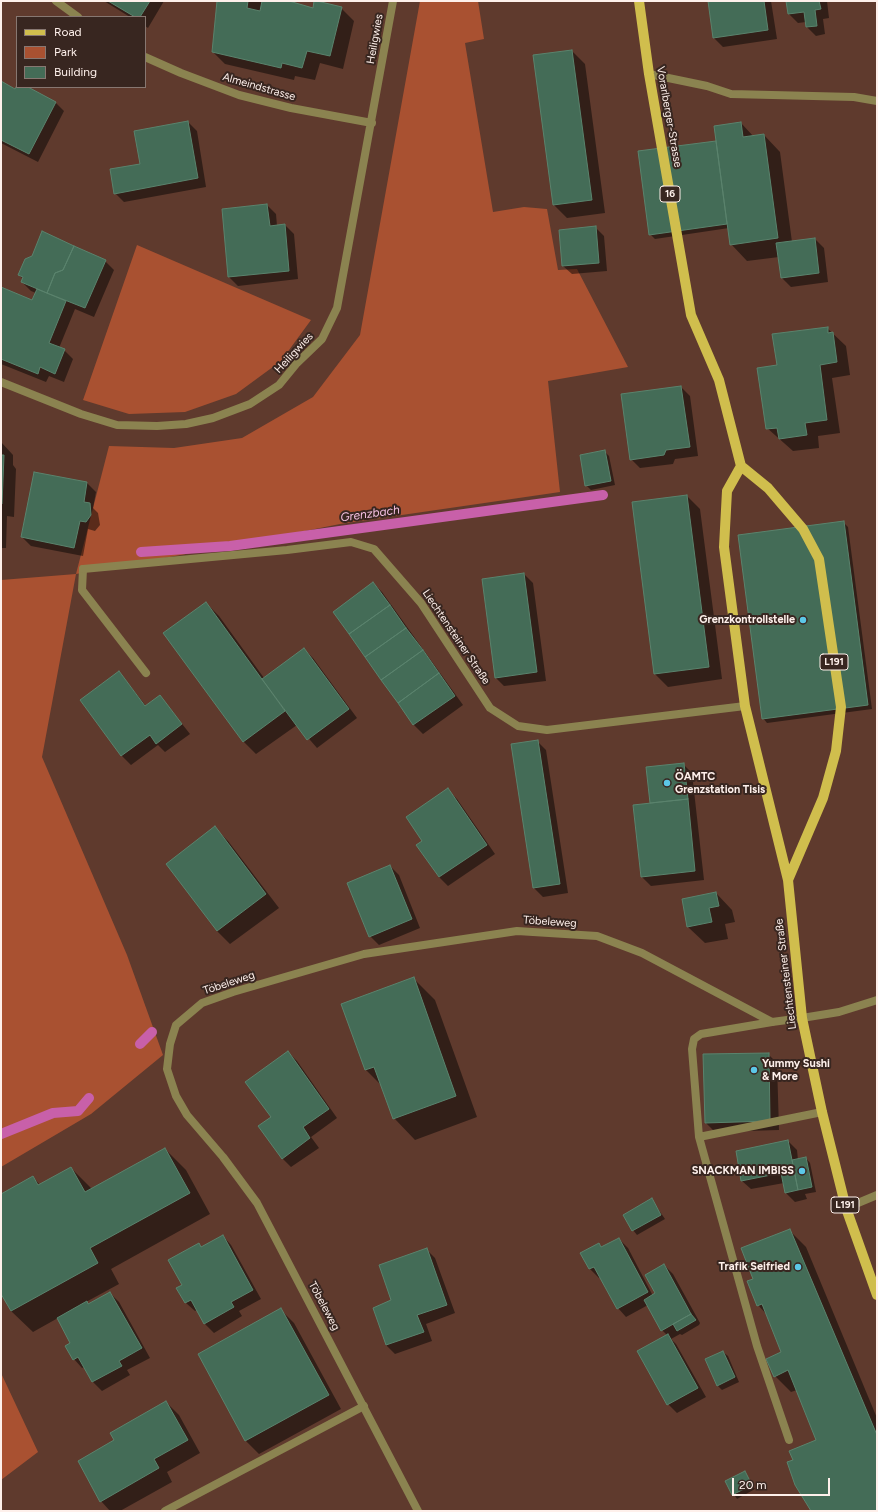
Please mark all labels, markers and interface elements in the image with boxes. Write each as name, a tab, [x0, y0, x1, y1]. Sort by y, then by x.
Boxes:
street label: Heiligwies	[364, 13, 386, 65]
legend	[16, 16, 146, 88]
text: Road	[54, 25, 82, 39]
text: Park	[54, 45, 77, 59]
text: Building	[54, 65, 97, 79]
street label: Vorarlberger-Strasse	[654, 65, 684, 169]
street label: Almeindstrasse	[221, 70, 297, 104]
road number: 16	[660, 186, 680, 202]
street label: Heiligwies	[272, 330, 316, 376]
water label: Grenzbach	[339, 503, 401, 525]
street label: Liechtensteiner Straße	[419, 587, 493, 687]
place label: Grenzkontrollstelle	[699, 613, 795, 627]
marker: Grenzkontrollstelle	[798, 615, 808, 625]
road number: L191	[820, 654, 848, 670]
place label: ÖAMTC Grenzstation Tisis	[675, 770, 765, 796]
marker: ÖAMTC Grenzstation Tisis	[662, 778, 672, 788]
street label: Töbeleweg	[523, 914, 577, 930]
street label: Liechtensteiner Straße	[773, 918, 799, 1030]
street label: Töbeleweg	[202, 968, 256, 998]
place label: Yummy Sushi & More	[762, 1057, 830, 1083]
marker: Yummy Sushi & More	[749, 1065, 759, 1075]
place label: SNACKMAN IMBISS	[692, 1164, 794, 1178]
marker: SNACKMAN IMBISS	[797, 1166, 807, 1176]
road number: L191	[831, 1197, 859, 1213]
place label: Trafik Seifried	[719, 1260, 790, 1274]
marker: Trafik Seifried	[793, 1262, 803, 1272]
street label: Töbeleweg	[306, 1279, 342, 1333]
scale bar	[734, 1470, 832, 1496]
text: 20 m	[739, 1478, 767, 1492]

